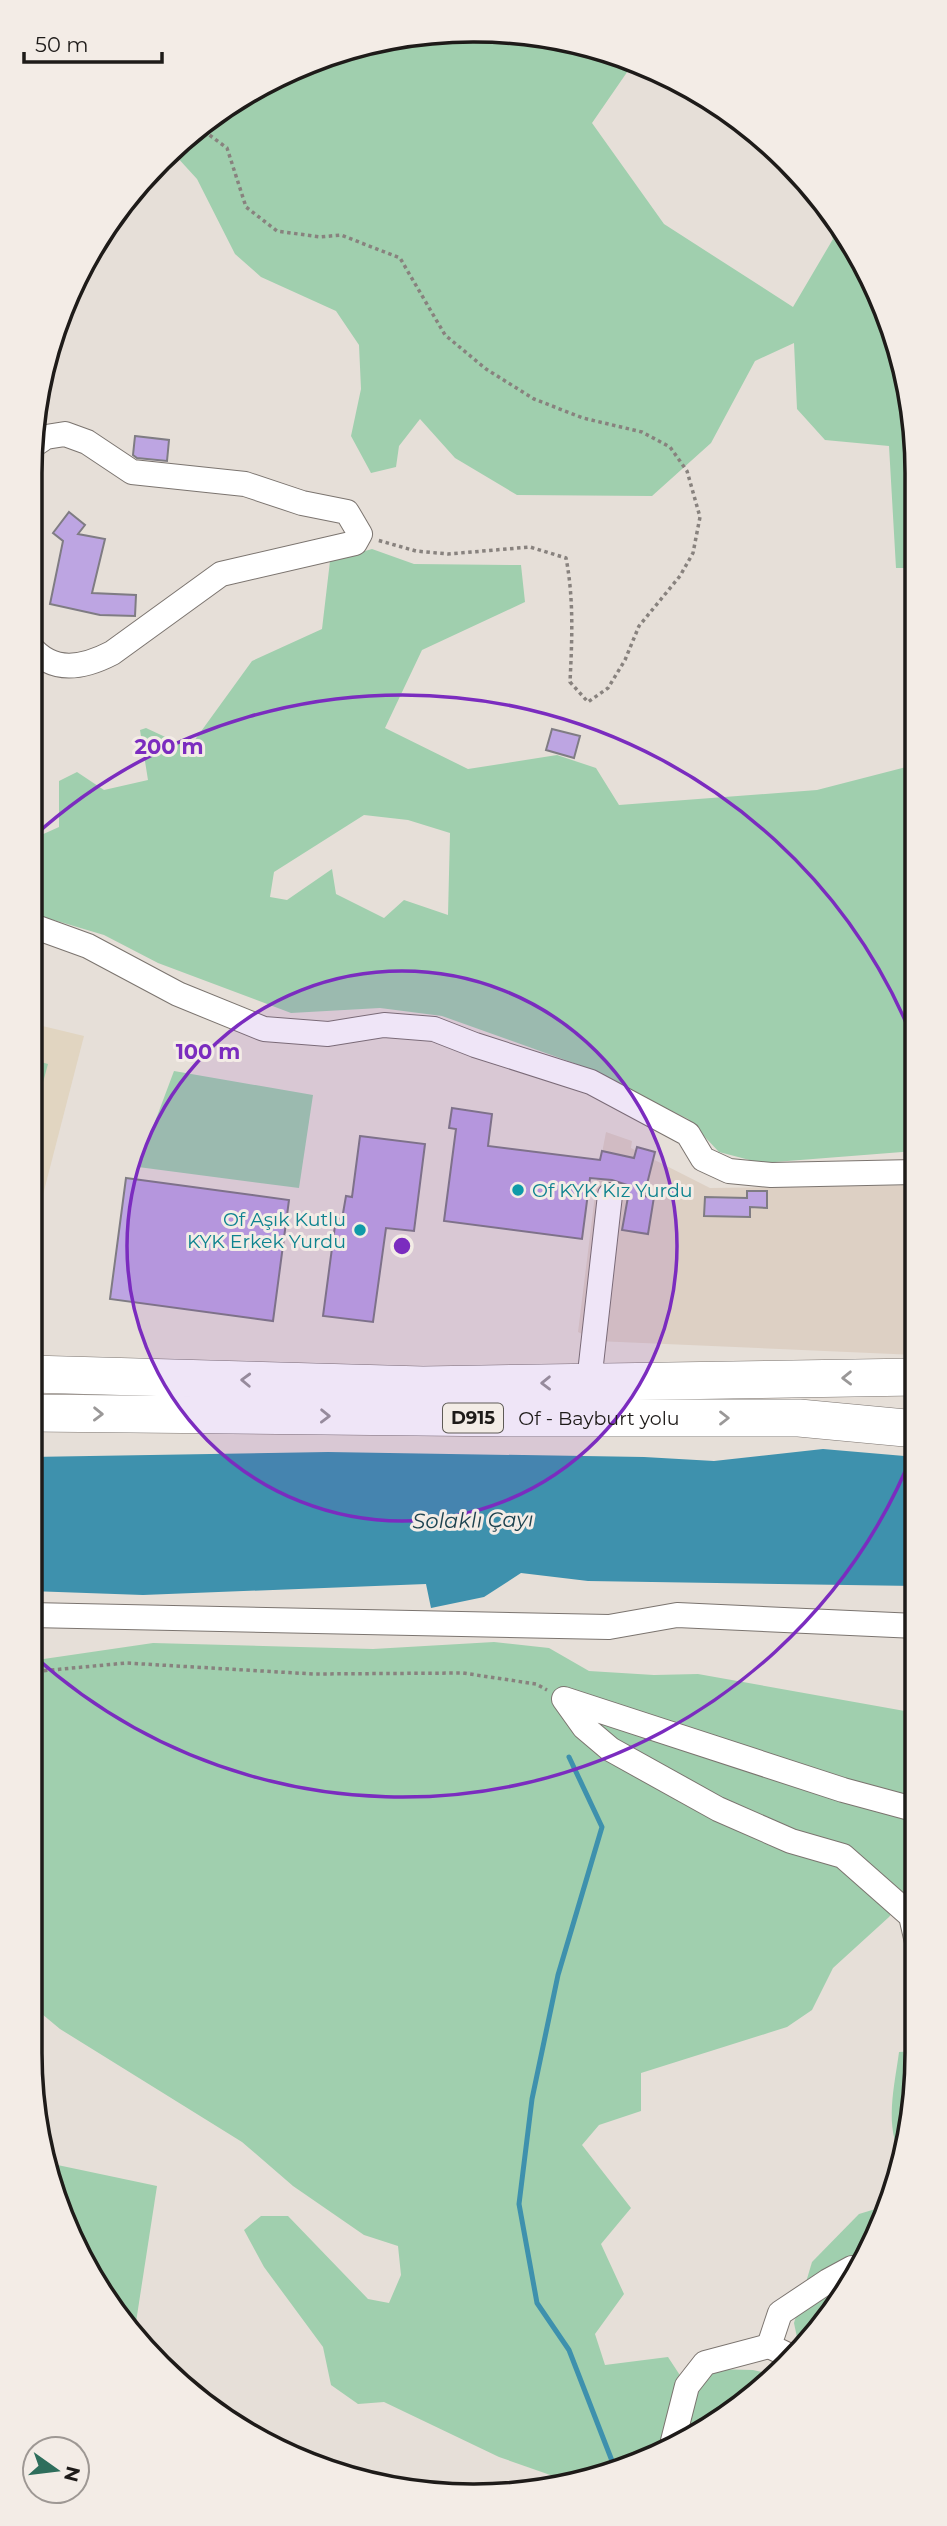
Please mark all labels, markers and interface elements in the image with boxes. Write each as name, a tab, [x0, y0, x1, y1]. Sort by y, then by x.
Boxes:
scale bar	[24, 21, 163, 65]
text: 50 m	[35, 32, 89, 57]
text: 200 m	[135, 734, 203, 759]
text: 100 m	[176, 1039, 240, 1064]
place label: Of KYK Kız Yurdu	[532, 1179, 693, 1202]
marker: Of KYK Kız Yurdu	[510, 1182, 526, 1198]
place label: Of Aşık Kutlu KYK Erkek Yurdu	[187, 1208, 346, 1253]
marker: Of Aşık Kutlu KYK Erkek Yurdu	[352, 1222, 368, 1238]
centre of rings	[390, 1234, 414, 1258]
one-way arrow	[842, 1370, 852, 1386]
one-way arrow	[240, 1372, 250, 1388]
one-way arrow	[541, 1375, 551, 1391]
road number: D915	[443, 1404, 503, 1433]
one-way arrow	[93, 1406, 104, 1422]
street label: Of - Bayburt yolu	[518, 1407, 680, 1430]
one-way arrow	[321, 1408, 331, 1424]
one-way arrow	[720, 1410, 730, 1426]
water label: Solaklı Çayı	[412, 1506, 534, 1534]
north arrow	[21, 2435, 91, 2505]
text: N	[59, 2464, 85, 2484]

